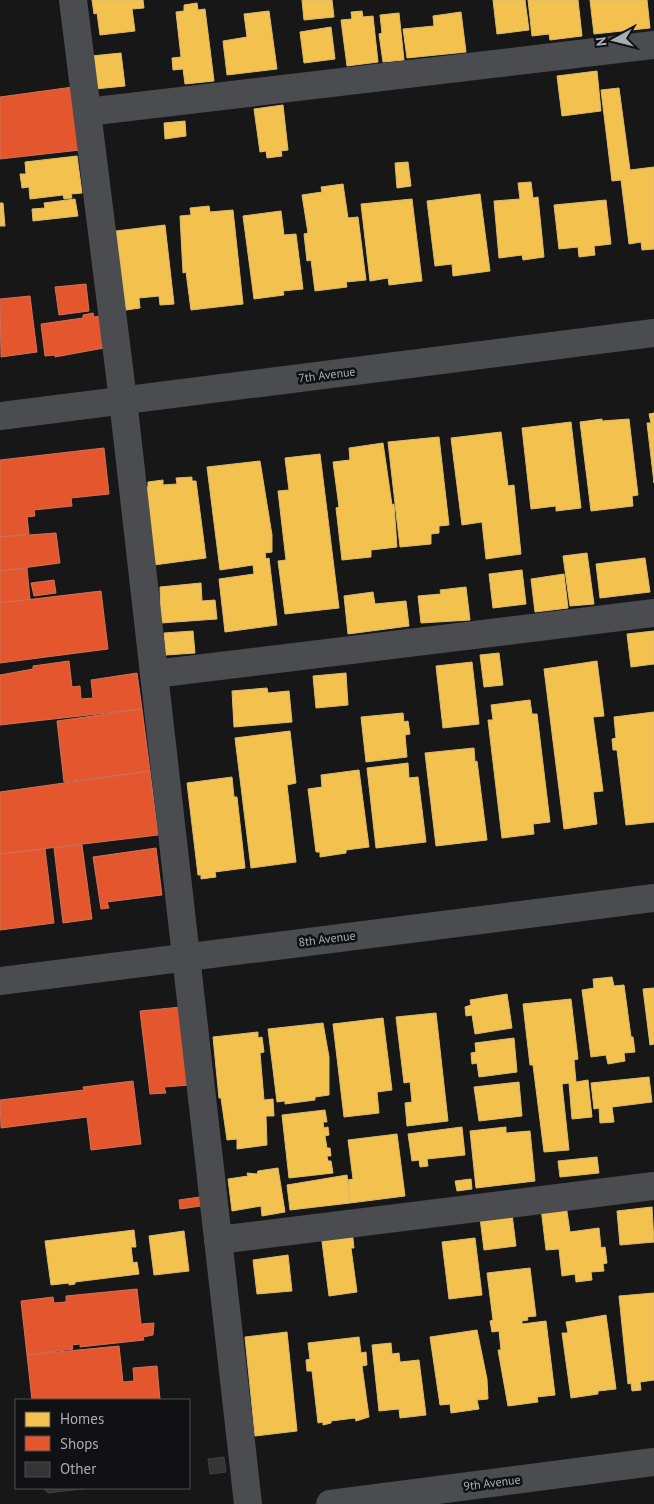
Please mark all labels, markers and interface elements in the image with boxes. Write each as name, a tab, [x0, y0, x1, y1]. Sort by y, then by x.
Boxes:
north arrow	[589, 15, 639, 65]
text: N	[592, 36, 611, 47]
street label: 7th Avenue	[298, 364, 356, 385]
street label: 8th Avenue	[298, 928, 356, 949]
legend	[15, 1399, 190, 1489]
text: Homes	[60, 1409, 104, 1428]
text: Shops	[60, 1434, 99, 1453]
text: Other	[60, 1459, 96, 1478]
street label: 9th Avenue	[463, 1472, 521, 1493]

